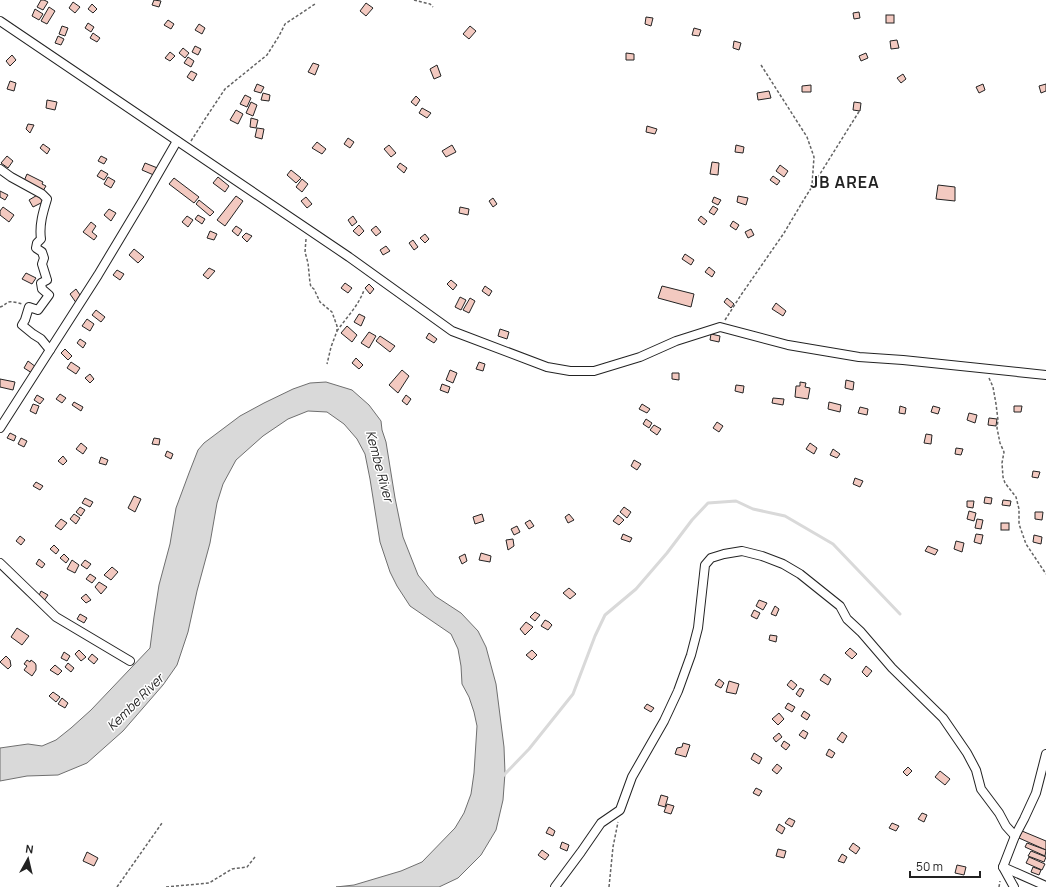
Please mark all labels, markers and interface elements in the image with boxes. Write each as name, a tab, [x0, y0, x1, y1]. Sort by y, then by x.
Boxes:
district label: JB AREA	[810, 171, 880, 193]
water label: Kembe River	[362, 428, 399, 506]
water label: Kembe River	[103, 668, 169, 734]
north arrow	[8, 839, 48, 879]
text: N	[25, 841, 35, 857]
scale bar	[910, 853, 980, 879]
text: 50 m	[916, 858, 943, 875]

